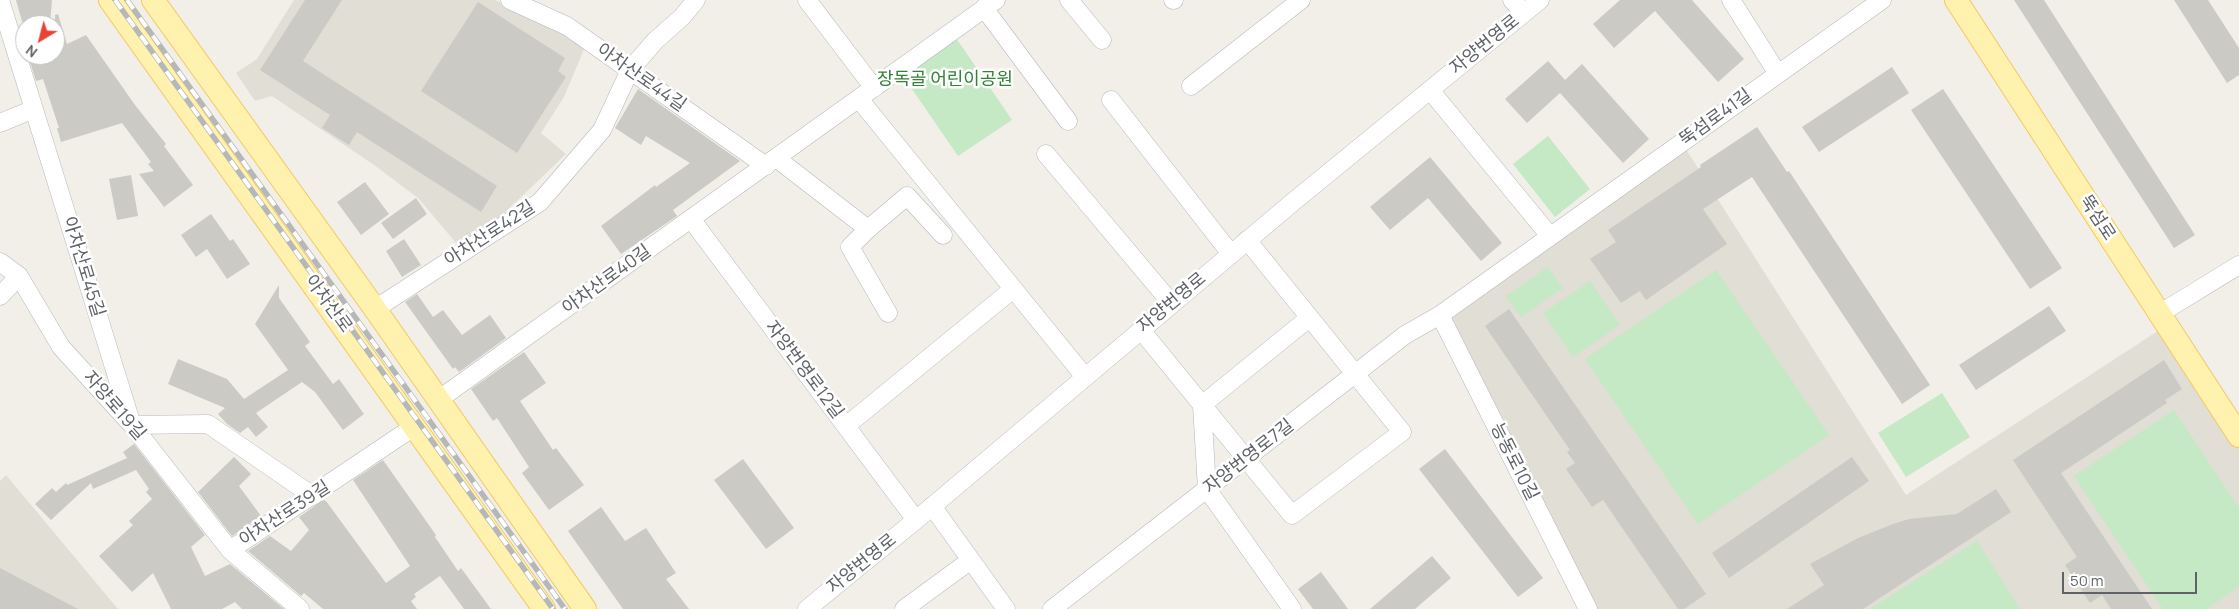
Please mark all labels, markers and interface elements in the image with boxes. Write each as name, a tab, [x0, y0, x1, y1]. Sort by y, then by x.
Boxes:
street label: 자양번영로	[1446, 11, 1524, 79]
north arrow	[15, 15, 65, 65]
street label: 아차산로44길	[592, 39, 690, 117]
text: N	[22, 41, 41, 62]
park label: 장독골 어린이공원	[877, 69, 1013, 91]
street label: 뚝섬로41길	[1676, 85, 1756, 151]
street label: 뚝섬로	[2074, 191, 2120, 245]
street label: 아차산로42길	[441, 197, 539, 271]
street label: 아차산로45길	[57, 214, 109, 320]
street label: 아차산로40길	[558, 241, 656, 319]
street label: 자양번영로	[1133, 268, 1211, 338]
street label: 아차산로	[300, 271, 356, 337]
street label: 자양번영로12길	[760, 317, 848, 423]
street label: 자양로19길	[78, 367, 150, 445]
street label: 자양번영로7길	[1200, 415, 1298, 499]
street label: 능동로10길	[1485, 420, 1543, 504]
street label: 아차산로39길	[236, 477, 334, 551]
street label: 자양번영로	[823, 530, 901, 598]
scale bar	[2064, 562, 2199, 594]
text: 50 m	[2070, 570, 2104, 591]

